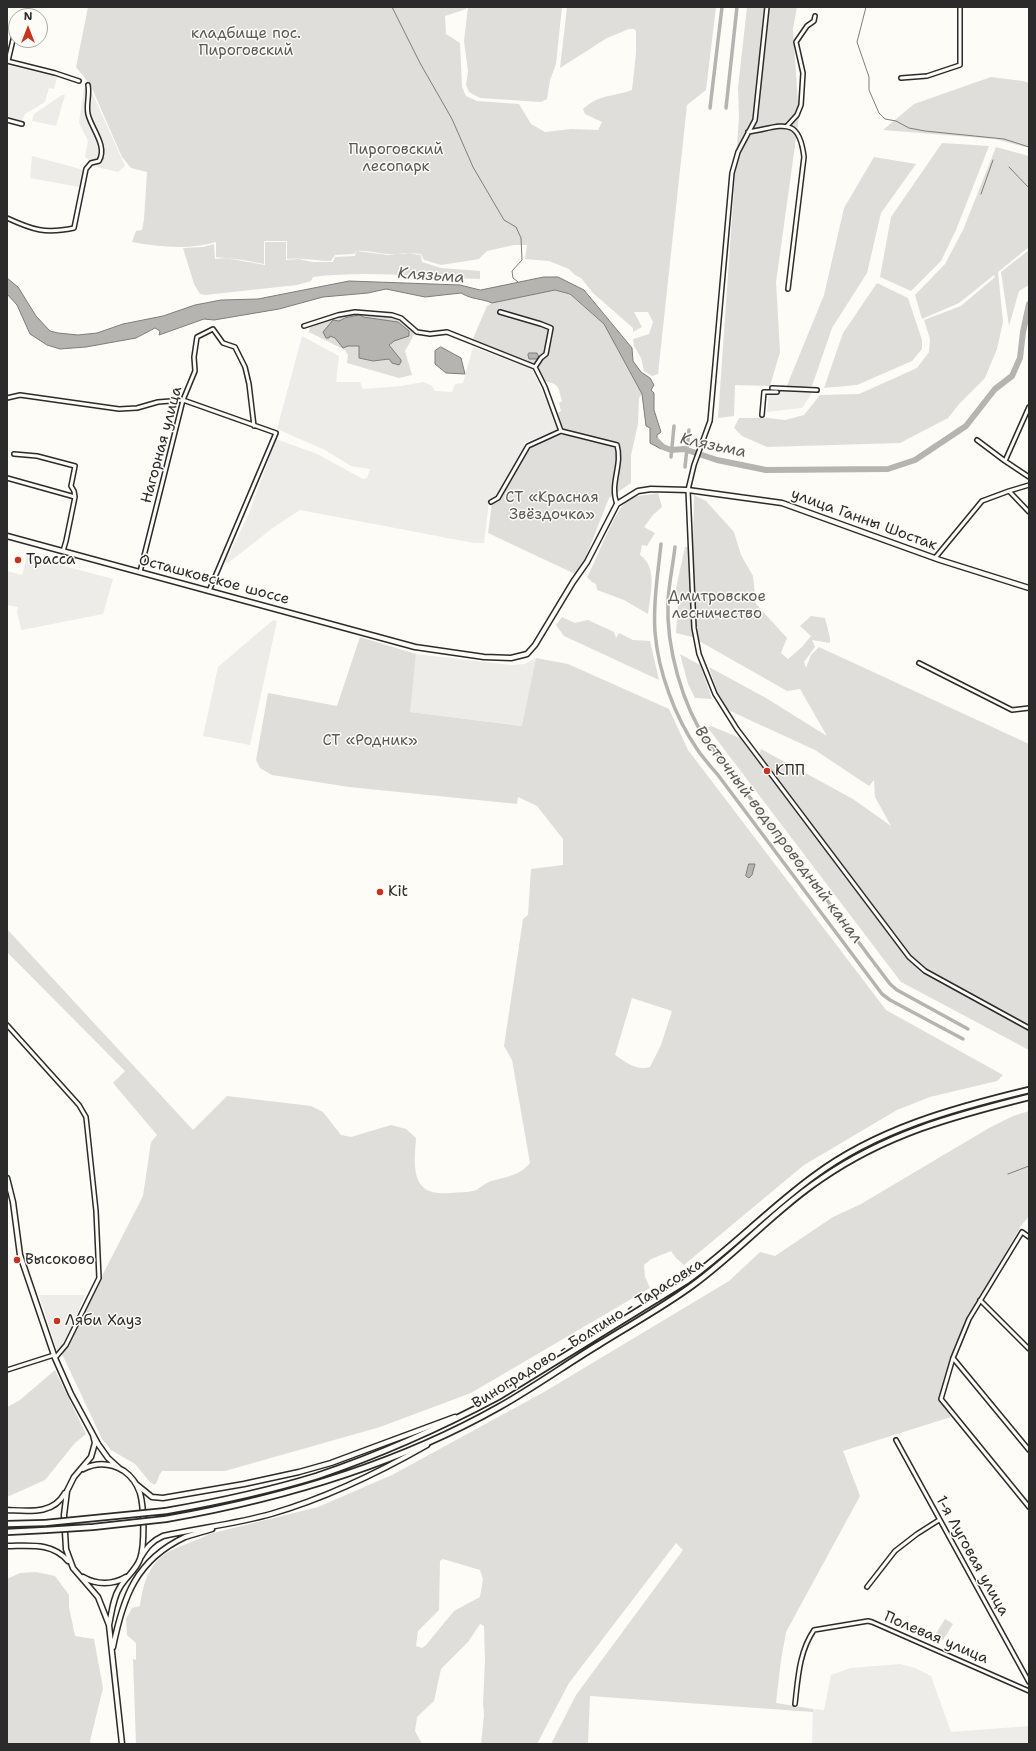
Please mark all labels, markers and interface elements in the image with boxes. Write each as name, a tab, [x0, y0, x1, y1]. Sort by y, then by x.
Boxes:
north arrow	[8, 8, 48, 48]
text: N	[24, 9, 32, 24]
park label: кладбище пос. Пироговский	[191, 25, 301, 60]
park label: Пироговский лесопарк	[349, 141, 443, 176]
water label: Клязьма	[397, 264, 465, 288]
street label: Нагорная улица	[138, 385, 186, 505]
water label: Клязьма	[678, 430, 748, 462]
street label: улица Ганны Шостак	[789, 485, 939, 555]
park label: СТ «Красная Звёздочка»	[505, 489, 599, 524]
place label: Трасса	[26, 551, 75, 569]
street label: Осташковское шоссе	[137, 551, 291, 609]
marker: Трасса	[13, 555, 23, 565]
park label: Дмитровское лесничество	[668, 588, 766, 623]
water label: Восточный водопроводный канал	[690, 722, 866, 948]
park label: СТ «Родник»	[322, 732, 418, 750]
place label: КПП	[775, 762, 805, 780]
marker: КПП	[762, 766, 772, 776]
place label: Kit	[388, 883, 408, 901]
marker: Kit	[375, 887, 385, 897]
place label: Высоково	[25, 1251, 95, 1269]
marker: Высоково	[12, 1255, 22, 1265]
street label: Виноградово - Болтино - Тарасовка	[469, 1255, 707, 1413]
place label: Ляби Хауз	[65, 1312, 142, 1330]
marker: Ляби Хауз	[52, 1316, 62, 1326]
street label: 1-я Луговая улица	[931, 1493, 1013, 1619]
street label: Полевая улица	[881, 1608, 991, 1668]

